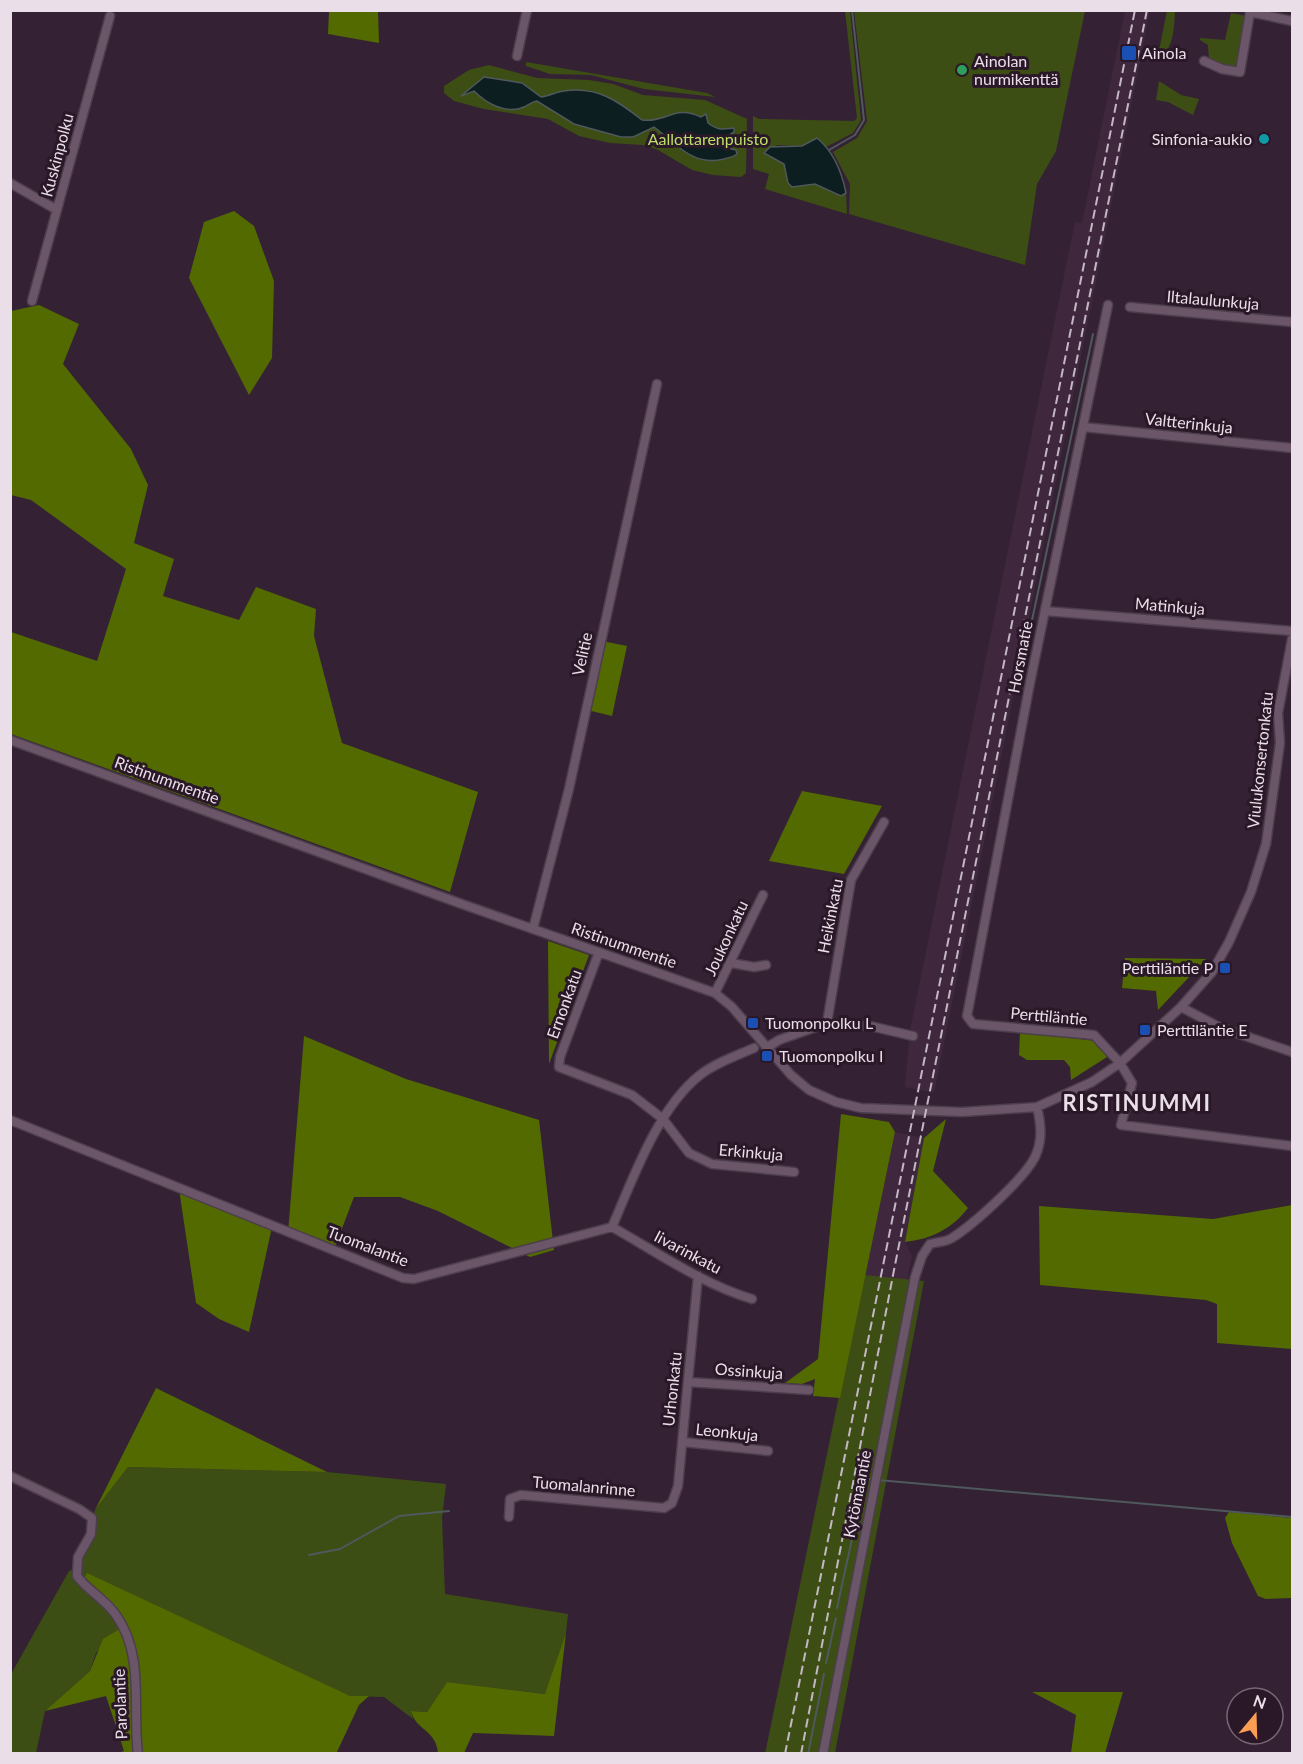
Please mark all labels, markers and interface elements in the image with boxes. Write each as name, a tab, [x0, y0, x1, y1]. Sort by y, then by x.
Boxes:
place label: Ainola	[1142, 43, 1186, 62]
marker: Ainola	[1120, 44, 1138, 62]
place label: Ainolan nurmikenttä	[974, 51, 1059, 88]
marker: Ainolan nurmikenttä	[955, 63, 969, 77]
street label: Kuskinpolku	[36, 111, 77, 199]
park label: Aallottarenpuisto	[648, 129, 768, 148]
place label: Sinfonia-aukio	[1152, 129, 1252, 148]
marker: Sinfonia-aukio	[1257, 132, 1271, 146]
street label: Iltalaulunkuja	[1166, 286, 1260, 313]
street label: Valtterinkuja	[1144, 408, 1234, 437]
street label: Matinkuja	[1134, 593, 1206, 618]
street label: Horsmatie	[1003, 619, 1036, 695]
street label: Velitie	[568, 630, 595, 677]
street label: Viulukonsertonkatu	[1243, 691, 1276, 829]
street label: Ristinummentie	[112, 752, 222, 807]
street label: Heikinkatu	[813, 877, 846, 955]
street label: Joukonkatu	[700, 897, 751, 978]
street label: Ristinummentie	[569, 918, 679, 971]
place label: Perttiläntie P	[1122, 958, 1213, 977]
marker: Perttiläntie P	[1218, 961, 1232, 975]
street label: Ernonkatu	[542, 967, 585, 1041]
street label: Perttiläntie	[1010, 1003, 1088, 1028]
place label: Tuomonpolku L	[765, 1013, 873, 1032]
marker: Tuomonpolku L	[746, 1016, 760, 1030]
place label: Perttiläntie E	[1157, 1020, 1248, 1039]
marker: Perttiläntie E	[1138, 1023, 1152, 1037]
place label: Tuomonpolku I	[779, 1046, 883, 1065]
marker: Tuomonpolku I	[760, 1049, 774, 1063]
district label: RISTINUMMI	[1063, 1089, 1211, 1116]
street label: Erkinkuja	[718, 1139, 784, 1164]
street label: Tuomalantie	[325, 1221, 412, 1270]
street label: Iivarinkatu	[651, 1226, 725, 1277]
street label: Urhonkatu	[658, 1351, 685, 1427]
street label: Ossinkuja	[714, 1359, 784, 1382]
street label: Leonkuja	[695, 1419, 759, 1444]
street label: Kytömaantie	[839, 1448, 874, 1539]
street label: Tuomalanrinne	[532, 1472, 636, 1499]
street label: Parolantie	[109, 1668, 130, 1740]
north arrow	[1225, 1686, 1285, 1746]
text: N	[1251, 1690, 1269, 1712]

